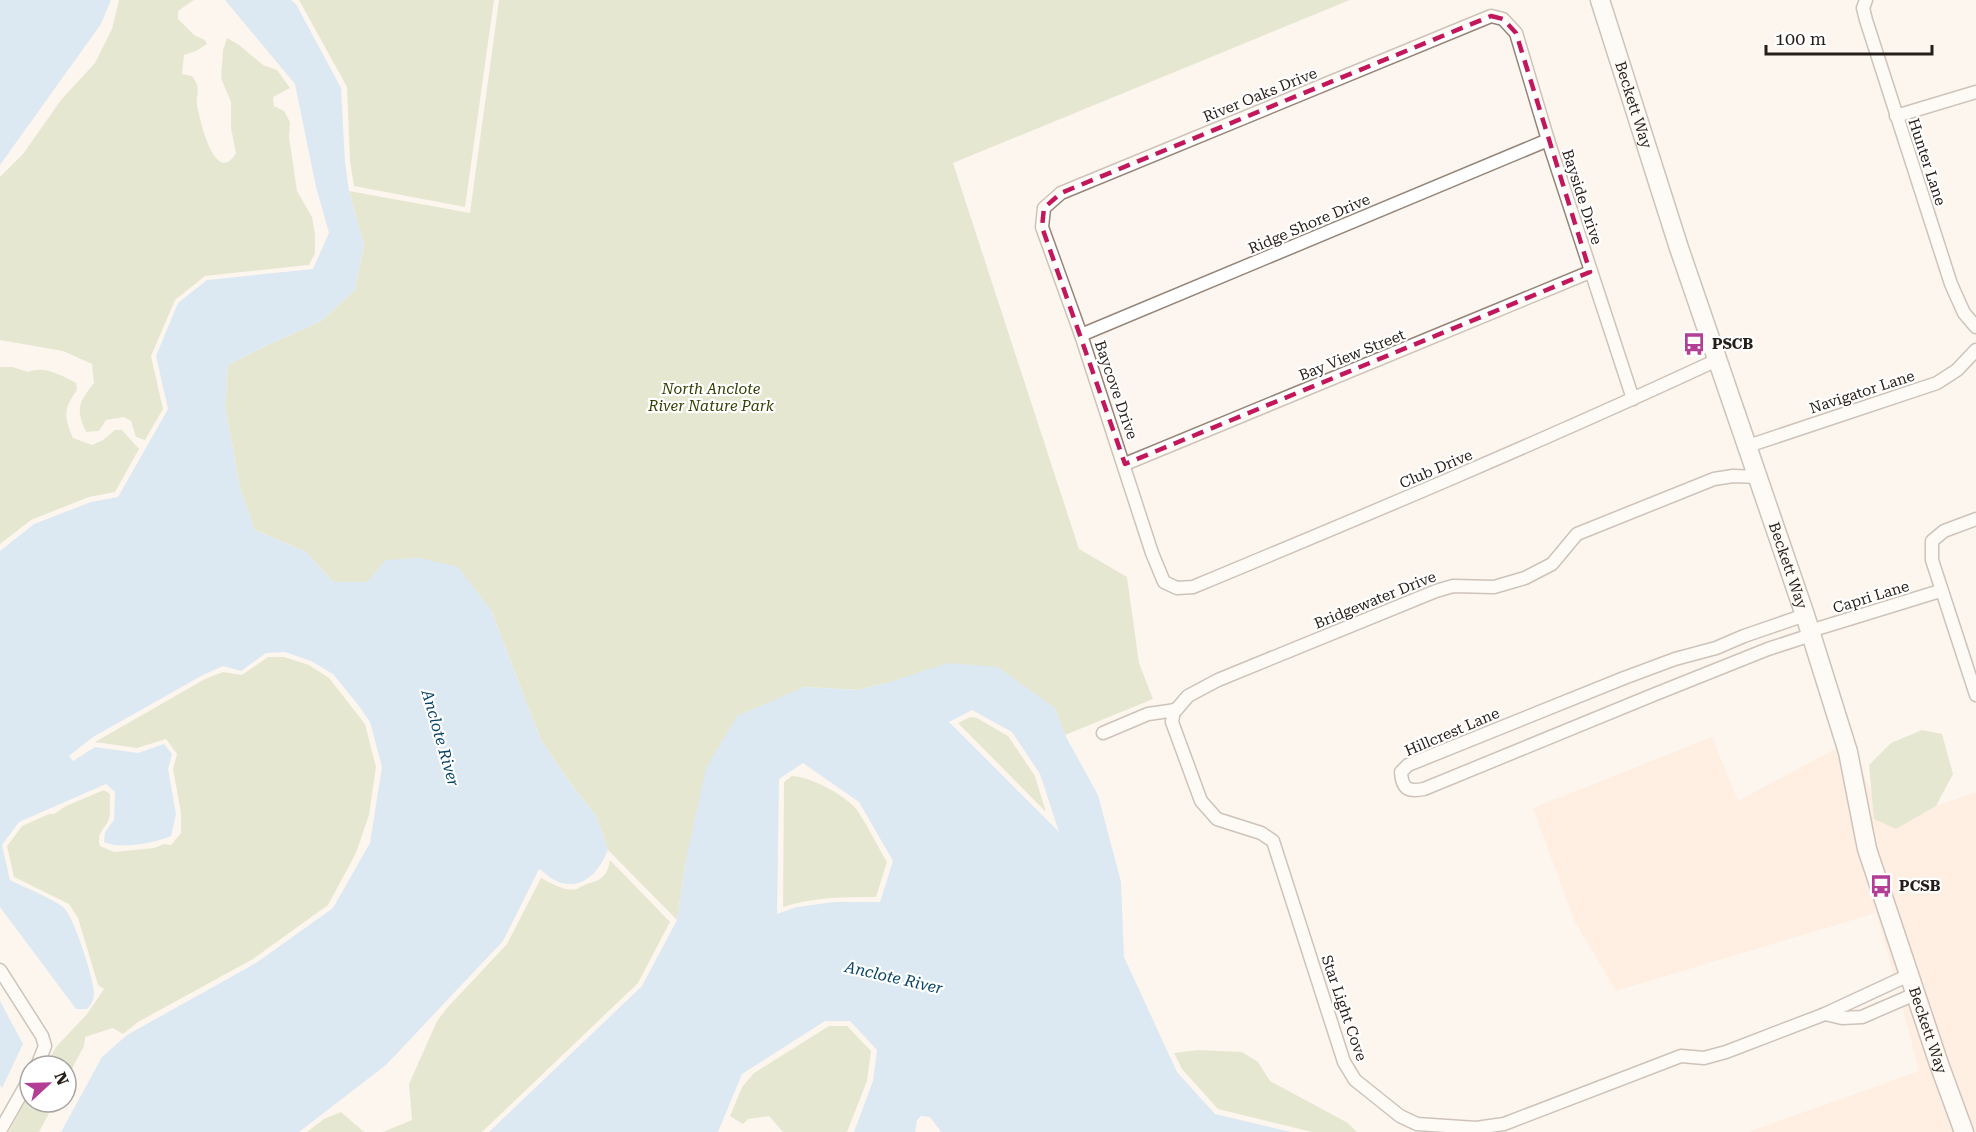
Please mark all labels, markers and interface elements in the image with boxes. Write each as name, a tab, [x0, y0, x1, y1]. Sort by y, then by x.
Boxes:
scale bar	[1766, 18, 1932, 56]
text: 100 m	[1775, 28, 1826, 49]
street label: Beckett Way	[1611, 59, 1656, 151]
street label: River Oaks Drive	[1200, 64, 1320, 126]
street label: Hunter Lane	[1904, 116, 1950, 208]
street label: Bayside Drive	[1558, 147, 1606, 247]
street label: Ridge Shore Drive	[1245, 190, 1373, 258]
street label: Bay View Street	[1296, 325, 1408, 385]
bus stop icon: PSCB	[1681, 331, 1707, 357]
place label: PSCB	[1712, 335, 1753, 353]
street label: Baycove Drive	[1091, 338, 1141, 442]
street label: Navigator Lane	[1807, 367, 1917, 417]
park label: North Anclote River Nature Park	[647, 380, 775, 415]
street label: Club Drive	[1397, 446, 1475, 492]
street label: Beckett Way	[1765, 520, 1811, 611]
street label: Bridgewater Drive	[1311, 567, 1439, 633]
street label: Capri Lane	[1831, 577, 1911, 617]
water label: Anclote River	[417, 687, 463, 789]
street label: Hillcrest Lane	[1402, 704, 1502, 760]
bus stop icon: PCSB	[1868, 873, 1894, 899]
place label: PCSB	[1899, 877, 1941, 895]
street label: Star Light Cove	[1317, 953, 1371, 1063]
water label: Anclote River	[842, 957, 945, 998]
street label: Beckett Way	[1905, 985, 1951, 1076]
north arrow	[18, 1054, 78, 1114]
text: N	[50, 1069, 73, 1088]

